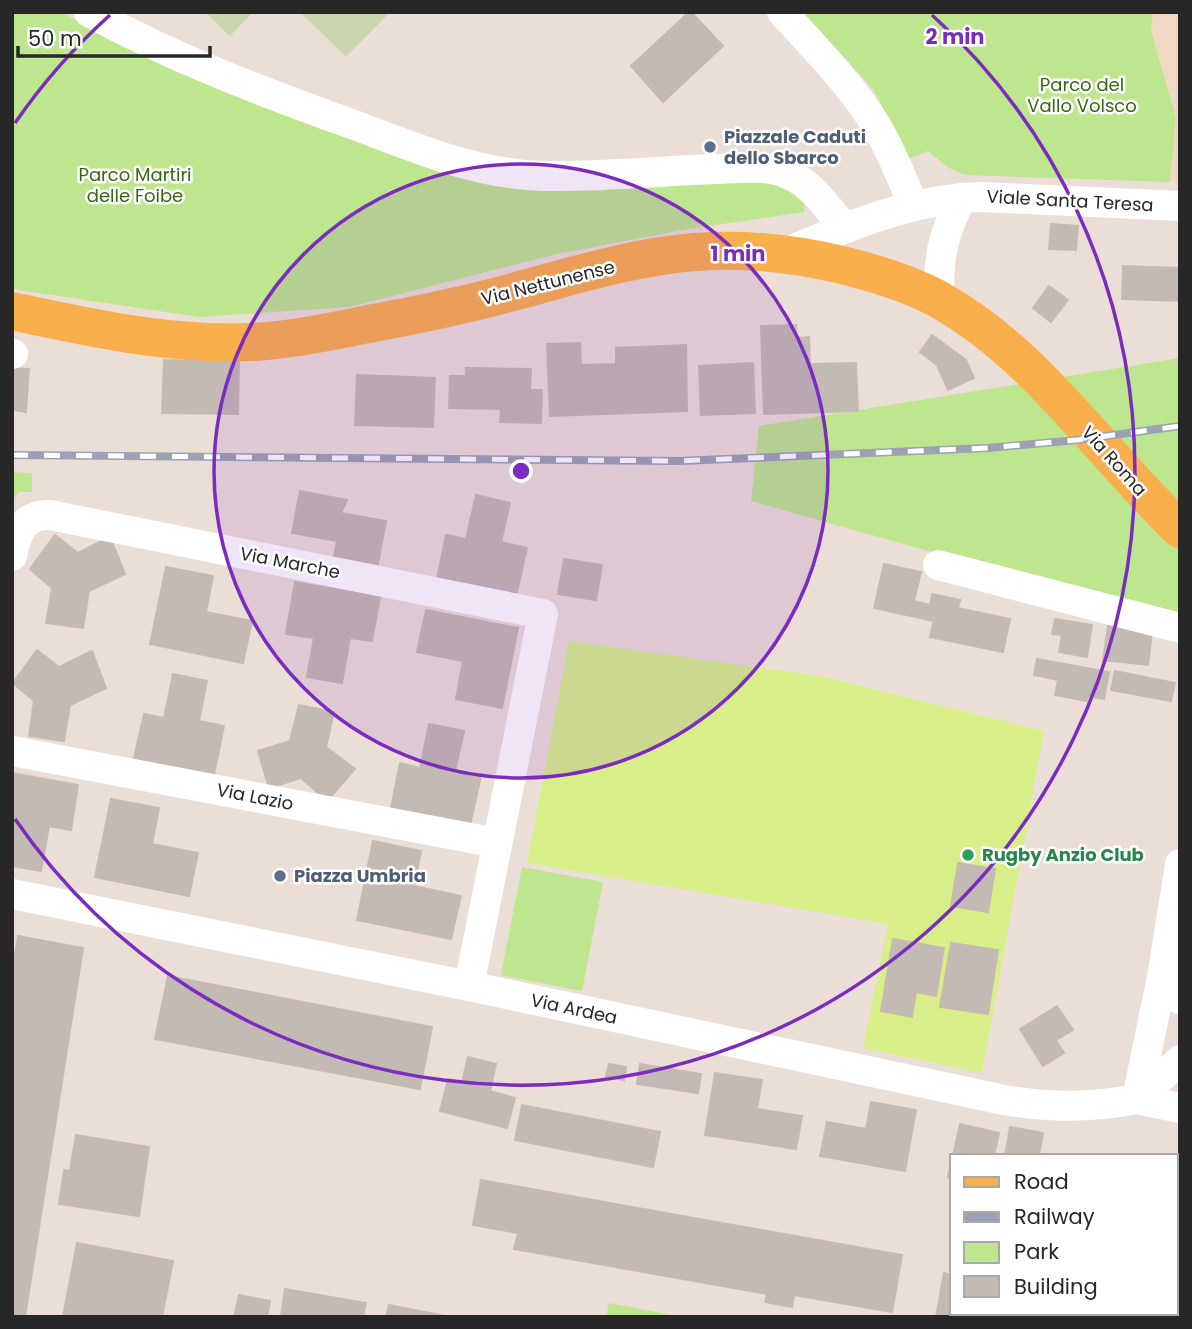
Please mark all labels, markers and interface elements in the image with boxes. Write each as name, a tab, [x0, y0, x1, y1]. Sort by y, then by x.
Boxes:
scale bar	[18, 14, 210, 58]
text: 2 min	[925, 22, 985, 51]
text: 50 m	[28, 24, 82, 53]
park label: Parco del Vallo Volsco	[1027, 72, 1137, 118]
place label: Piazzale Caduti dello Sbarco	[724, 124, 866, 170]
marker: Piazzale Caduti dello Sbarco	[702, 139, 718, 155]
park label: Parco Martiri delle Foibe	[78, 162, 192, 208]
street label: Viale Santa Teresa	[986, 184, 1154, 217]
text: 1 min	[711, 239, 765, 268]
street label: Via Nettunense	[479, 254, 617, 311]
street label: Via Roma	[1076, 420, 1153, 501]
centre of rings	[509, 459, 533, 483]
street label: Via Marche	[238, 541, 342, 584]
street label: Via Lazio	[215, 777, 296, 816]
place label: Rugby Anzio Club	[982, 842, 1144, 867]
marker: Rugby Anzio Club	[960, 847, 976, 863]
place label: Piazza Umbria	[294, 863, 426, 888]
marker: Piazza Umbria	[272, 868, 288, 884]
street label: Via Ardea	[529, 987, 620, 1030]
legend	[950, 1154, 1178, 1315]
text: Road	[1014, 1167, 1069, 1196]
text: Railway	[1014, 1202, 1095, 1231]
text: Park	[1014, 1237, 1059, 1266]
text: Building	[1014, 1272, 1098, 1301]

